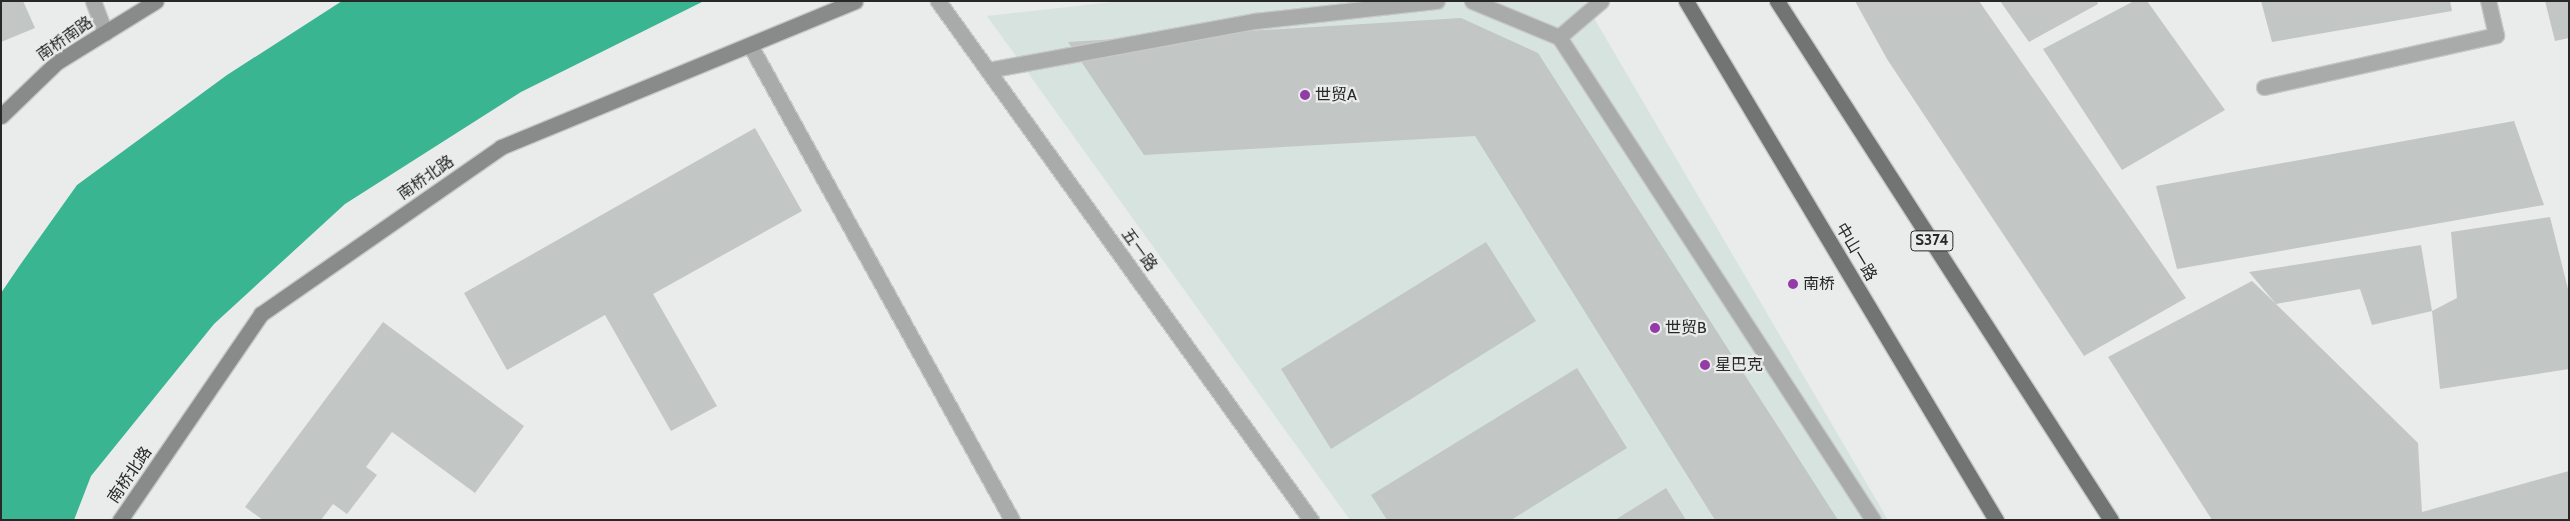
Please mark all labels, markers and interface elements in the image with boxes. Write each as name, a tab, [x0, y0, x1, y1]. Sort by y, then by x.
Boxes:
street label: 南桥南路	[33, 13, 97, 65]
place label: 世贸A	[1315, 85, 1357, 105]
marker: 世贸A	[1299, 89, 1311, 101]
street label: 南桥北路	[394, 152, 458, 204]
street label: 中山一路	[1831, 220, 1881, 284]
street label: 五一路	[1117, 225, 1161, 275]
road number: S374	[1910, 228, 1954, 254]
place label: 南桥	[1803, 274, 1835, 294]
marker: 南桥	[1787, 278, 1799, 290]
place label: 世贸B	[1665, 318, 1707, 338]
marker: 世贸B	[1649, 322, 1661, 334]
place label: 星巴克	[1715, 355, 1763, 375]
marker: 星巴克	[1699, 359, 1711, 371]
street label: 南桥北路	[104, 443, 156, 507]

